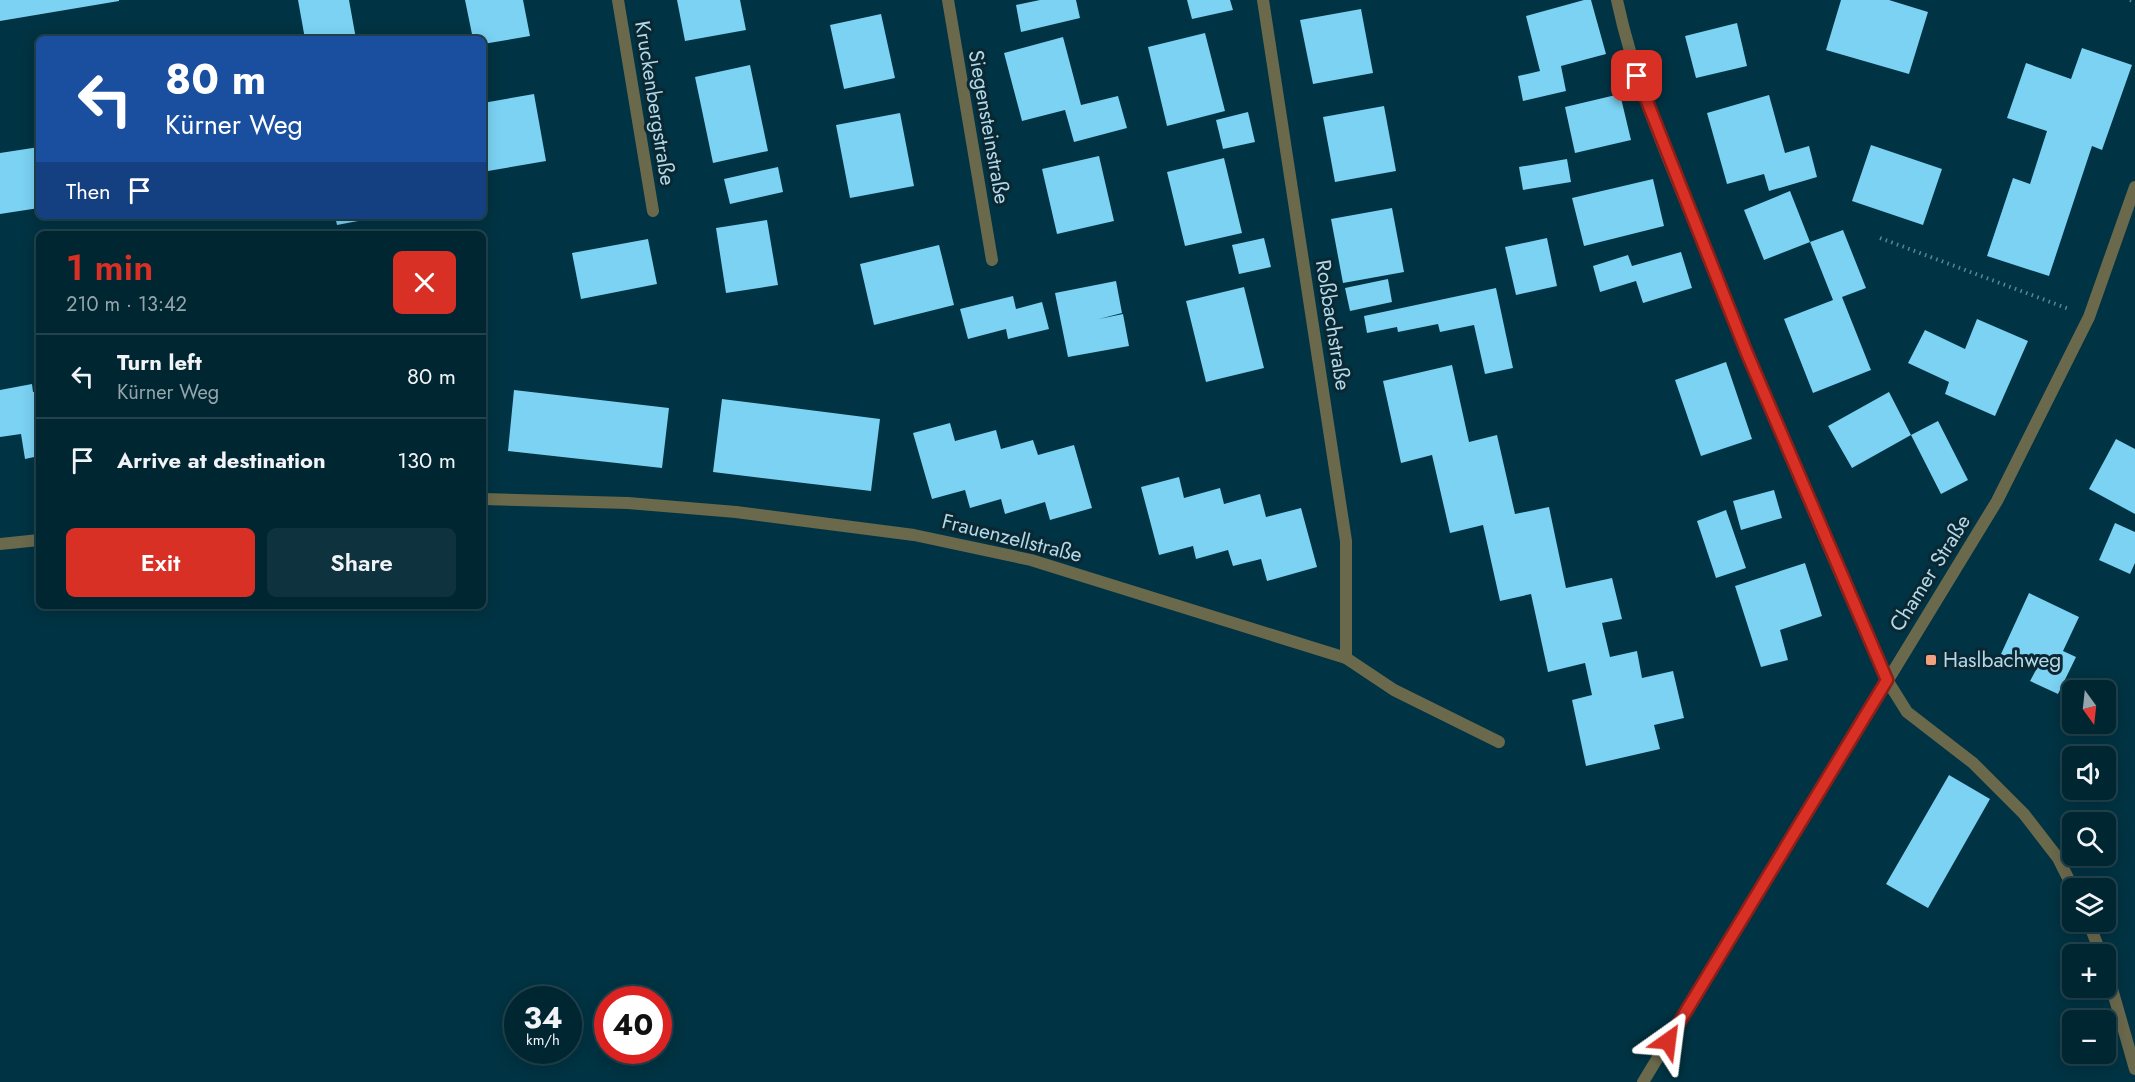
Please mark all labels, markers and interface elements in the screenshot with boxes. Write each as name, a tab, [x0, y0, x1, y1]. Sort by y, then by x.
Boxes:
street label: Kruckenbergstraße	[627, 19, 683, 188]
street label: Siegensteinstraße	[961, 48, 1017, 207]
text: 80 m	[165, 49, 266, 110]
pin	[1611, 50, 1662, 101]
icon: arrive	[1620, 59, 1653, 92]
icon: left	[66, 60, 144, 138]
text: Kürner Weg	[165, 105, 303, 144]
icon: arrive	[123, 174, 156, 207]
text: Then	[66, 175, 111, 207]
text: 1 min	[66, 241, 153, 293]
button: close	[393, 251, 456, 314]
street label: Roßbachstraße	[1308, 258, 1358, 393]
text: 210 m · 13:42	[66, 290, 187, 319]
text: Turn left	[117, 346, 202, 378]
icon: left	[66, 360, 99, 393]
text: 80 m	[407, 360, 456, 392]
text: Kürner Weg	[117, 378, 219, 407]
icon: arrive	[66, 444, 99, 477]
text: Arrive at destination	[117, 444, 326, 476]
text: 130 m	[397, 444, 456, 476]
street label: Frauenzellstraße	[939, 506, 1085, 570]
street label: Chamer Straße	[1882, 509, 1978, 637]
button: Exit	[66, 528, 255, 597]
button: Share	[267, 528, 456, 597]
place label: Haslbachweg	[1943, 645, 2061, 675]
marker: Haslbachweg	[1924, 653, 1938, 667]
north arrow	[2062, 680, 2116, 734]
map controls	[2062, 680, 2116, 1064]
button: sound	[2062, 746, 2116, 800]
button: search	[2062, 812, 2116, 866]
button: layers	[2062, 878, 2116, 932]
button: +	[2062, 944, 2116, 998]
speed limit sign: 40	[594, 986, 672, 1064]
text: 34	[523, 996, 563, 1039]
position arrow	[1636, 1009, 1700, 1073]
button: −	[2062, 1010, 2116, 1064]
text: km/h	[526, 1029, 560, 1051]

